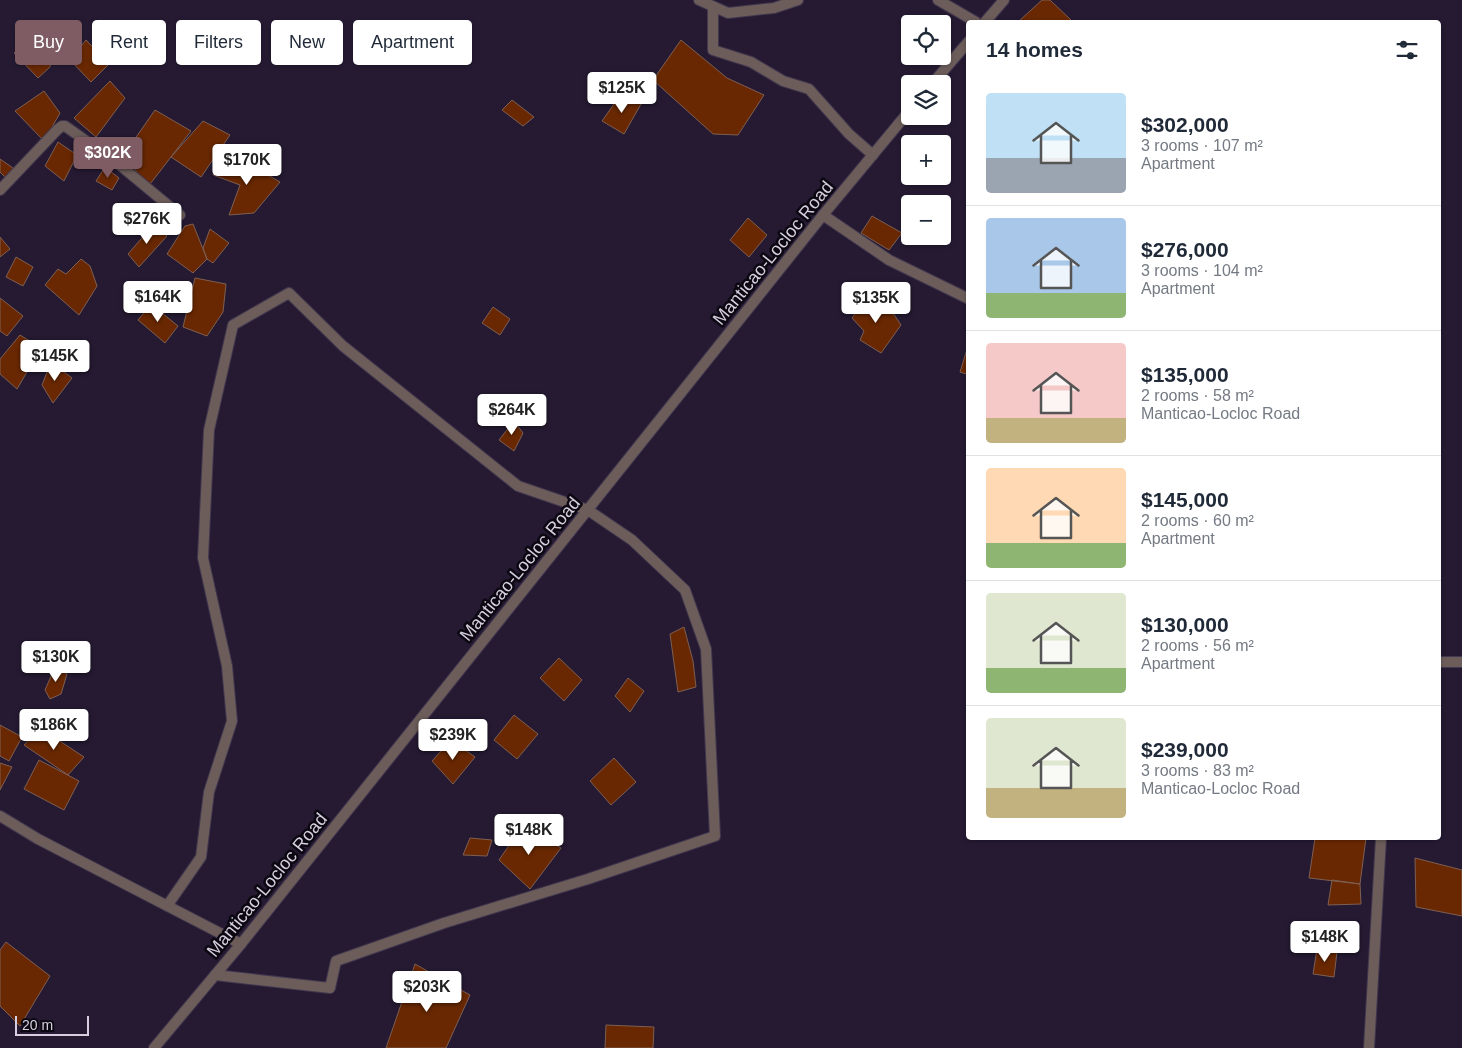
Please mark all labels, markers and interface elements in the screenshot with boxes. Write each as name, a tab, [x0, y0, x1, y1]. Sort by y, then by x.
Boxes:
map controls	[901, 15, 951, 245]
button: locate	[901, 15, 951, 65]
chip: Buy	[15, 20, 82, 65]
chip: Rent	[92, 20, 166, 65]
chip: Filters	[176, 20, 261, 65]
chip: New	[271, 20, 343, 65]
chip: Apartment	[353, 20, 472, 65]
icon: filters	[1393, 36, 1421, 64]
text: 14 homes	[986, 38, 1083, 61]
pin: $125K	[587, 72, 657, 114]
button: layers	[901, 75, 951, 125]
text: $125K	[598, 79, 646, 96]
icon: home	[1026, 113, 1086, 173]
text: $302,000	[1141, 113, 1229, 136]
button: +	[901, 135, 951, 185]
pin: $302K	[73, 136, 143, 179]
text: 3 rooms · 107 m²	[1141, 137, 1263, 154]
text: $302K	[84, 144, 132, 161]
pin: $170K	[212, 144, 282, 186]
text: $170K	[223, 151, 271, 168]
text: Apartment	[1141, 155, 1215, 172]
street label: Manticao-Locloc Road	[709, 177, 837, 329]
button: −	[901, 195, 951, 245]
pin: $276K	[112, 202, 182, 245]
text: $276K	[123, 210, 171, 227]
icon: home	[1026, 238, 1086, 298]
text: $276,000	[1141, 238, 1229, 261]
text: 3 rooms · 104 m²	[1141, 262, 1263, 279]
pin: $164K	[123, 280, 193, 323]
text: Apartment	[1141, 280, 1215, 297]
pin: $135K	[841, 282, 911, 324]
text: $164K	[134, 288, 182, 305]
text: $135K	[852, 289, 900, 306]
pin: $145K	[20, 340, 90, 382]
text: $145K	[31, 347, 79, 364]
icon: home	[1026, 363, 1086, 423]
text: $135,000	[1141, 363, 1229, 386]
text: 2 rooms · 58 m²	[1141, 387, 1254, 404]
pin: $264K	[477, 394, 547, 436]
text: $264K	[488, 401, 536, 418]
text: Manticao-Locloc Road	[1141, 405, 1300, 422]
icon: home	[1026, 488, 1086, 548]
text: $145,000	[1141, 488, 1229, 511]
street label: Manticao-Locloc Road	[456, 493, 584, 645]
text: 2 rooms · 60 m²	[1141, 512, 1254, 529]
text: Apartment	[1141, 530, 1215, 547]
icon: home	[1026, 613, 1086, 673]
text: $130,000	[1141, 613, 1229, 636]
text: 2 rooms · 56 m²	[1141, 637, 1254, 654]
pin: $130K	[21, 640, 91, 683]
text: $130K	[32, 648, 80, 665]
text: Apartment	[1141, 655, 1215, 672]
pin: $186K	[19, 708, 89, 751]
text: $186K	[30, 716, 78, 733]
pin: $239K	[418, 718, 488, 761]
text: $239K	[429, 726, 477, 743]
icon: home	[1026, 738, 1086, 798]
text: $239,000	[1141, 738, 1229, 761]
text: 3 rooms · 83 m²	[1141, 762, 1254, 779]
text: Manticao-Locloc Road	[1141, 780, 1300, 797]
street label: Manticao-Locloc Road	[203, 809, 331, 961]
pin: $148K	[494, 814, 564, 856]
text: $148K	[505, 821, 553, 838]
pin: $148K	[1290, 920, 1360, 963]
text: $148K	[1301, 928, 1349, 945]
pin: $203K	[392, 970, 462, 1013]
text: $203K	[403, 978, 451, 995]
scale bar	[15, 1013, 89, 1036]
text: 20 m	[22, 1017, 53, 1033]

